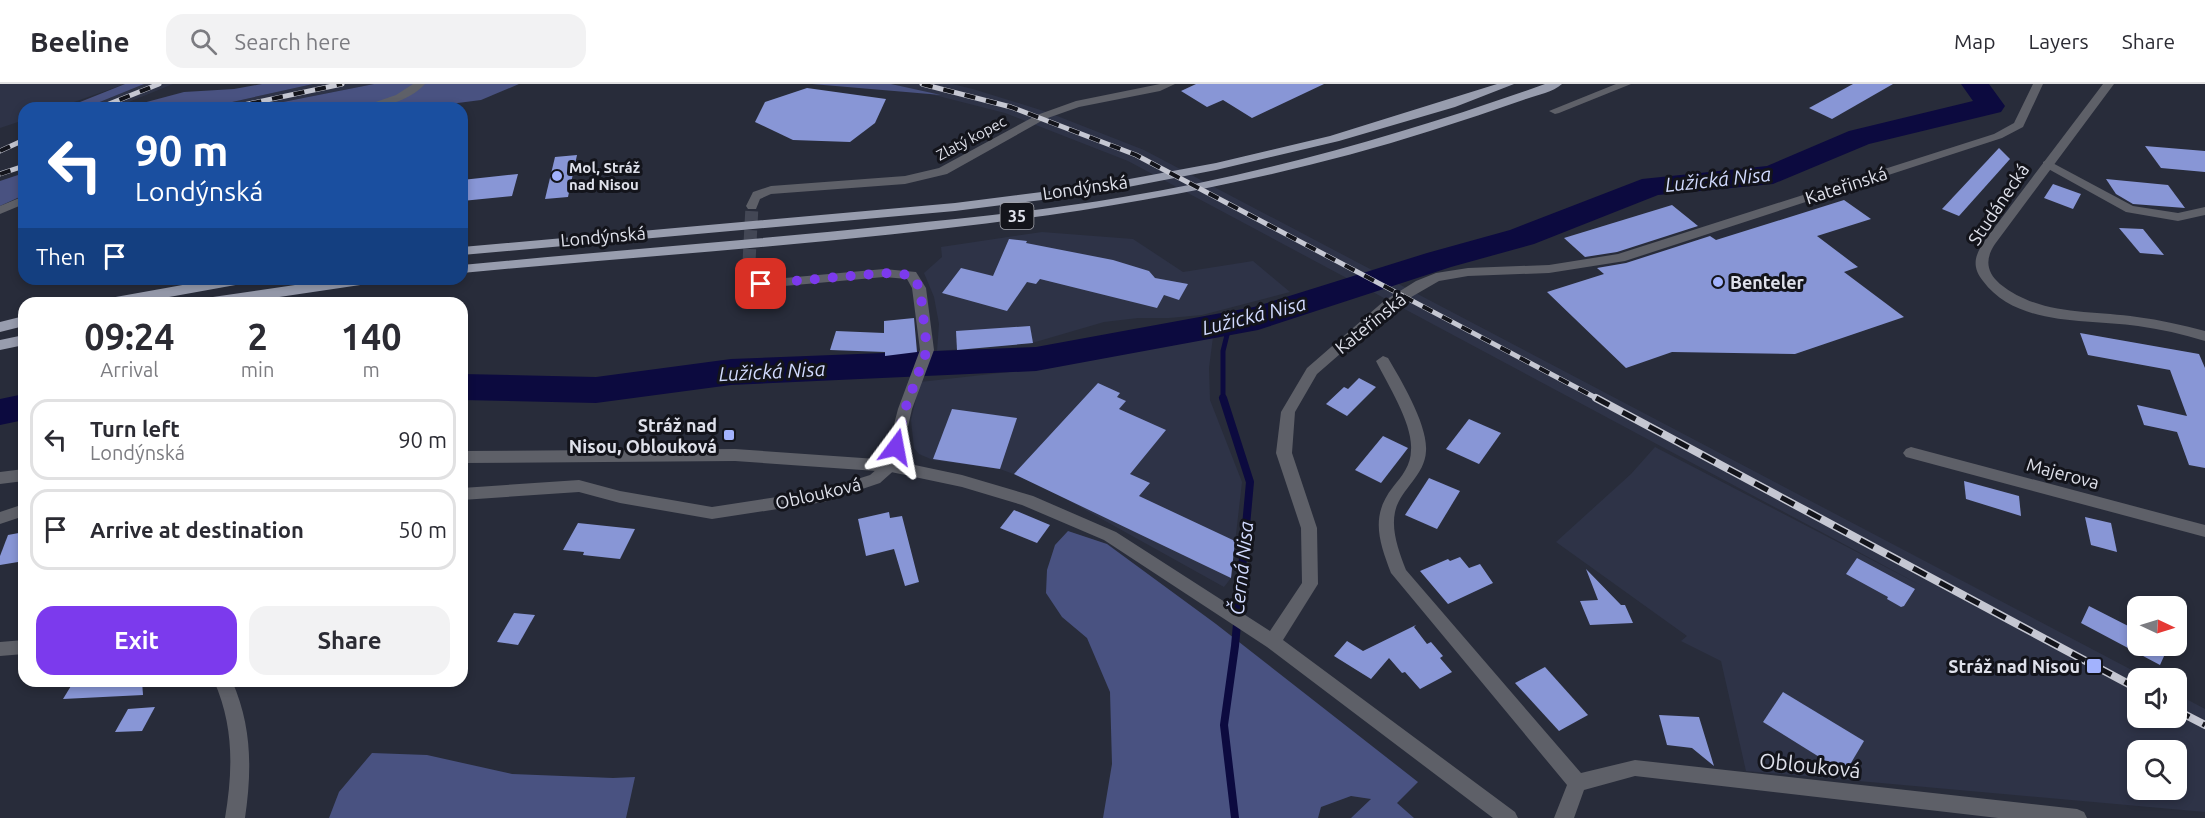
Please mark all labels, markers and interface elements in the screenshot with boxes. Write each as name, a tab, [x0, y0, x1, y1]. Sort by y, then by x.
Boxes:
search box	[166, 14, 586, 68]
icon: search	[187, 25, 220, 58]
text: Beeline	[30, 26, 130, 57]
text: Search here	[235, 29, 351, 54]
text: Map	[1954, 29, 1995, 53]
text: Layers	[2028, 29, 2089, 53]
text: Share	[2122, 29, 2175, 53]
street label: Zlatý kopec	[933, 112, 1009, 164]
icon: left	[36, 126, 114, 204]
text: 90 m	[135, 127, 229, 174]
place label: Mol, Stráž nad Nisou	[569, 159, 640, 193]
street label: Studánecká	[1964, 160, 2032, 248]
water label: Lužická Nisa	[1664, 162, 1772, 196]
street label: Kateřinská	[1803, 162, 1889, 208]
marker: Mol, Stráž nad Nisou	[550, 169, 564, 183]
street label: Londýnská	[1041, 171, 1129, 203]
text: Londýnská	[135, 176, 263, 206]
road number: 35	[1000, 203, 1034, 229]
street label: Londýnská	[559, 222, 647, 250]
icon: arrive	[98, 240, 131, 273]
text: Then	[36, 244, 86, 269]
pin	[735, 258, 786, 309]
icon: arrive	[744, 267, 777, 300]
place label: Benteler	[1730, 272, 1805, 292]
marker: Benteler	[1711, 275, 1725, 289]
street label: Kateřinská	[1331, 289, 1409, 357]
water label: Lužická Nisa	[1199, 291, 1309, 339]
text: 09:24	[84, 316, 174, 357]
text: 2	[247, 316, 268, 357]
text: 140	[341, 316, 402, 357]
water label: Lužická Nisa	[718, 357, 826, 385]
text: Arrival	[100, 358, 159, 381]
text: min	[241, 358, 274, 381]
text: m	[363, 358, 380, 381]
place label: Stráž nad Nisou, Oblouková	[569, 415, 717, 456]
position arrow	[864, 415, 928, 479]
text: Turn left	[90, 416, 180, 441]
icon: left	[39, 423, 72, 456]
text: 90 m	[398, 427, 447, 452]
marker: Stráž nad Nisou, Oblouková	[722, 428, 736, 442]
text: Londýnská	[90, 441, 185, 464]
street label: Majerova	[2024, 454, 2102, 492]
street label: Oblouková	[773, 473, 863, 513]
icon: arrive	[39, 513, 72, 546]
text: Arrive at destination	[90, 517, 304, 542]
text: 50 m	[398, 517, 447, 542]
water label: Černá Nisa	[1225, 520, 1257, 616]
north arrow	[2127, 596, 2187, 656]
map controls	[2127, 596, 2187, 800]
button: Exit	[36, 606, 237, 675]
button: Share	[249, 606, 450, 675]
place label: Stráž nad Nisou	[1948, 656, 2080, 676]
marker: Stráž nad Nisou	[2085, 657, 2103, 675]
button: sound	[2127, 668, 2187, 728]
button: search	[2127, 740, 2187, 800]
street label: Oblouková	[1758, 748, 1862, 782]

